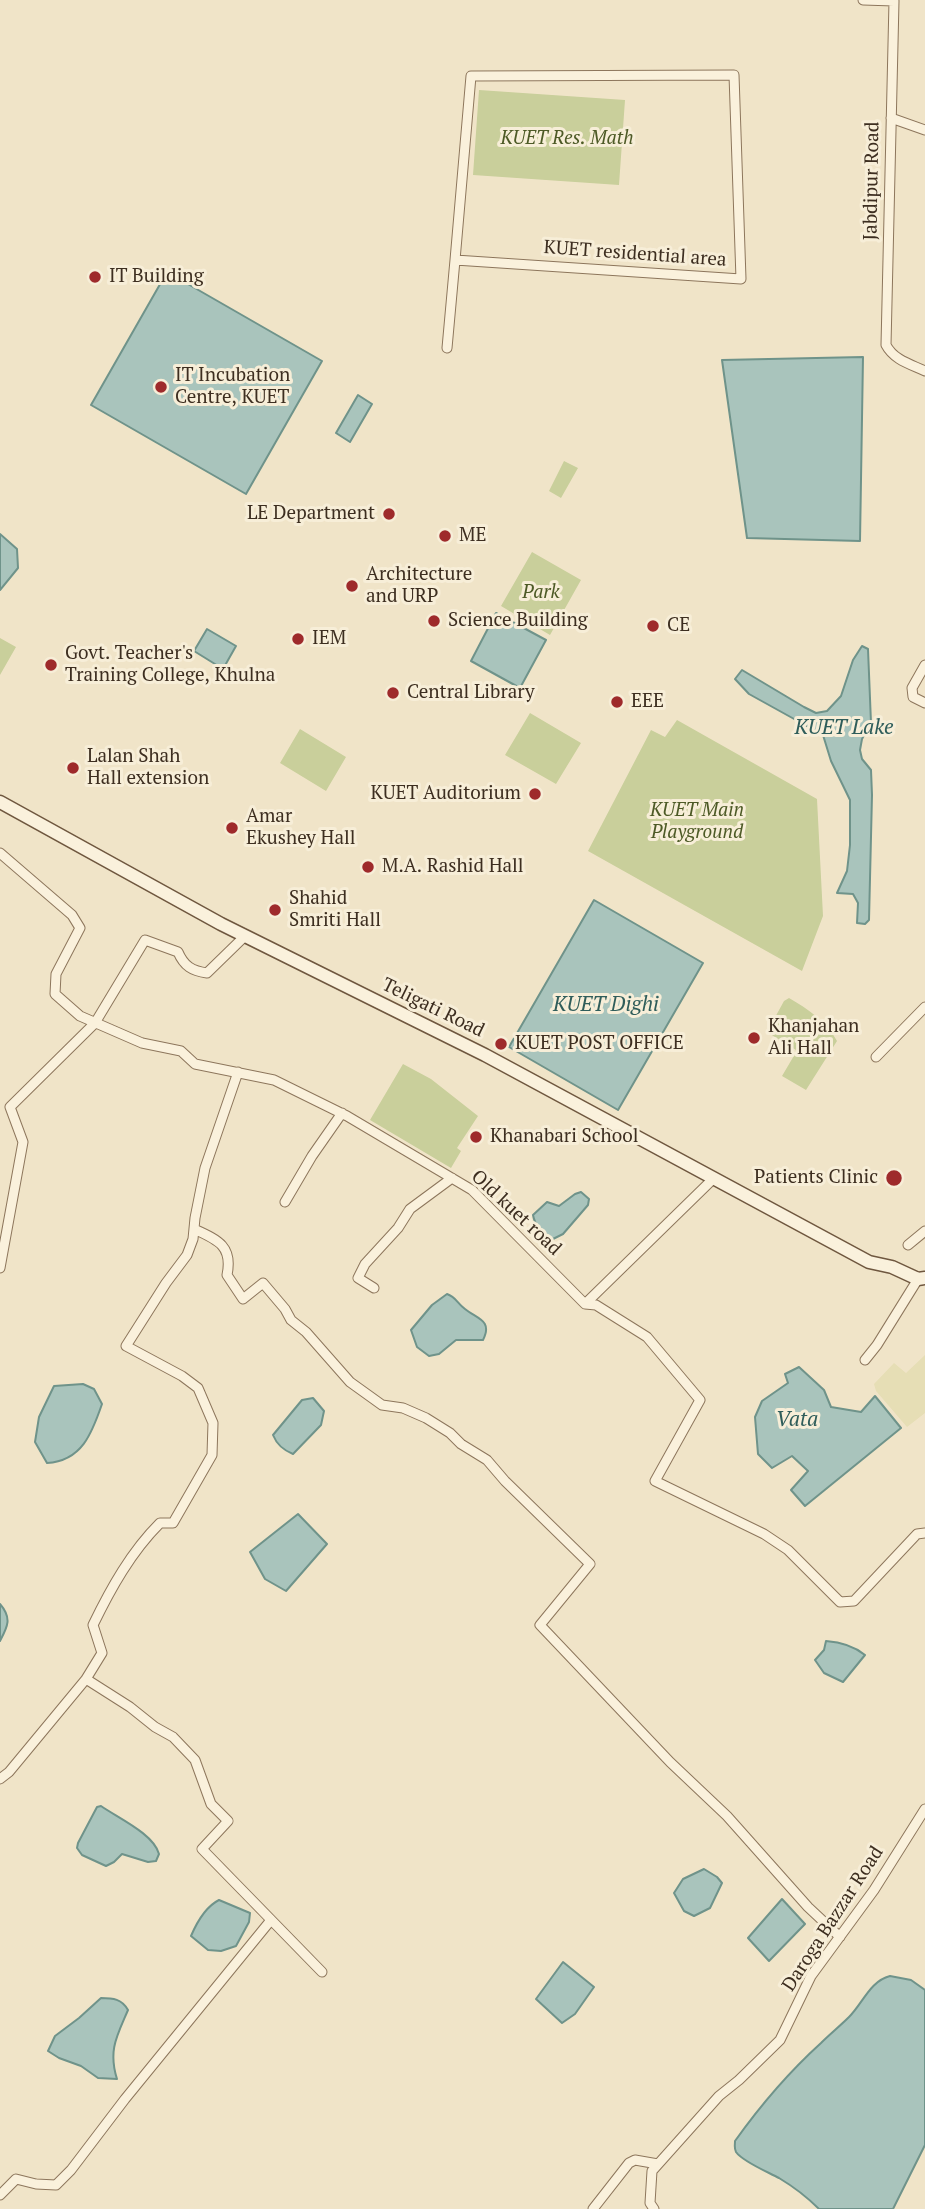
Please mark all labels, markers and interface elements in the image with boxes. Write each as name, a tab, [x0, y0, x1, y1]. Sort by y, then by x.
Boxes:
street label: Jabdipur Road	[860, 121, 884, 241]
park label: KUET Res. Math	[501, 128, 633, 150]
street label: KUET residential area	[543, 236, 727, 272]
place label: IT Building	[109, 266, 204, 288]
marker: IT Building	[87, 269, 103, 285]
place label: IT Incubation Centre, KUET	[175, 365, 290, 409]
marker: IT Incubation Centre, KUET	[153, 379, 169, 395]
place label: LE Department	[247, 503, 375, 525]
marker: LE Department	[381, 506, 397, 522]
place label: ME	[459, 525, 487, 547]
marker: ME	[437, 528, 453, 544]
place label: Architecture and URP	[366, 564, 472, 608]
marker: Architecture and URP	[344, 578, 360, 594]
park label: Park	[522, 582, 560, 604]
place label: Science Building	[448, 610, 588, 632]
marker: Science Building	[426, 613, 442, 629]
place label: CE	[667, 615, 690, 637]
marker: CE	[645, 618, 661, 634]
place label: IEM	[312, 628, 346, 650]
marker: IEM	[290, 631, 306, 647]
place label: Govt. Teacher's Training College, Khulna	[65, 643, 275, 687]
marker: Govt. Teacher's Training College, Khulna	[43, 657, 59, 673]
place label: Central Library	[407, 682, 535, 704]
marker: Central Library	[385, 685, 401, 701]
place label: EEE	[631, 691, 664, 713]
marker: EEE	[609, 694, 625, 710]
water label: KUET Lake	[794, 715, 894, 741]
place label: Lalan Shah Hall extension	[87, 746, 209, 790]
marker: Lalan Shah Hall extension	[65, 760, 81, 776]
place label: KUET Auditorium	[371, 783, 521, 805]
marker: KUET Auditorium	[527, 786, 543, 802]
park label: KUET Main Playground	[650, 800, 744, 844]
place label: Amar Ekushey Hall	[246, 806, 355, 850]
marker: Amar Ekushey Hall	[224, 820, 240, 836]
place label: M.A. Rashid Hall	[382, 856, 523, 878]
marker: M.A. Rashid Hall	[360, 859, 376, 875]
place label: Shahid Smriti Hall	[289, 888, 381, 932]
marker: Shahid Smriti Hall	[267, 902, 283, 918]
street label: Teligati Road	[378, 973, 488, 1043]
water label: KUET Dighi	[553, 992, 659, 1018]
place label: Khanjahan Ali Hall	[768, 1016, 859, 1060]
marker: Khanjahan Ali Hall	[746, 1030, 762, 1046]
place label: KUET POST OFFICE	[515, 1033, 684, 1055]
marker: KUET POST OFFICE	[493, 1036, 509, 1052]
place label: Khanabari School	[490, 1126, 638, 1148]
marker: Khanabari School	[468, 1129, 484, 1145]
street label: Old kuet road	[466, 1166, 566, 1260]
place label: Patients Clinic	[754, 1167, 878, 1189]
marker: Patients Clinic	[884, 1168, 904, 1188]
water label: Vata	[776, 1407, 818, 1433]
street label: Daroga Bazzar Road	[778, 1842, 888, 1996]

